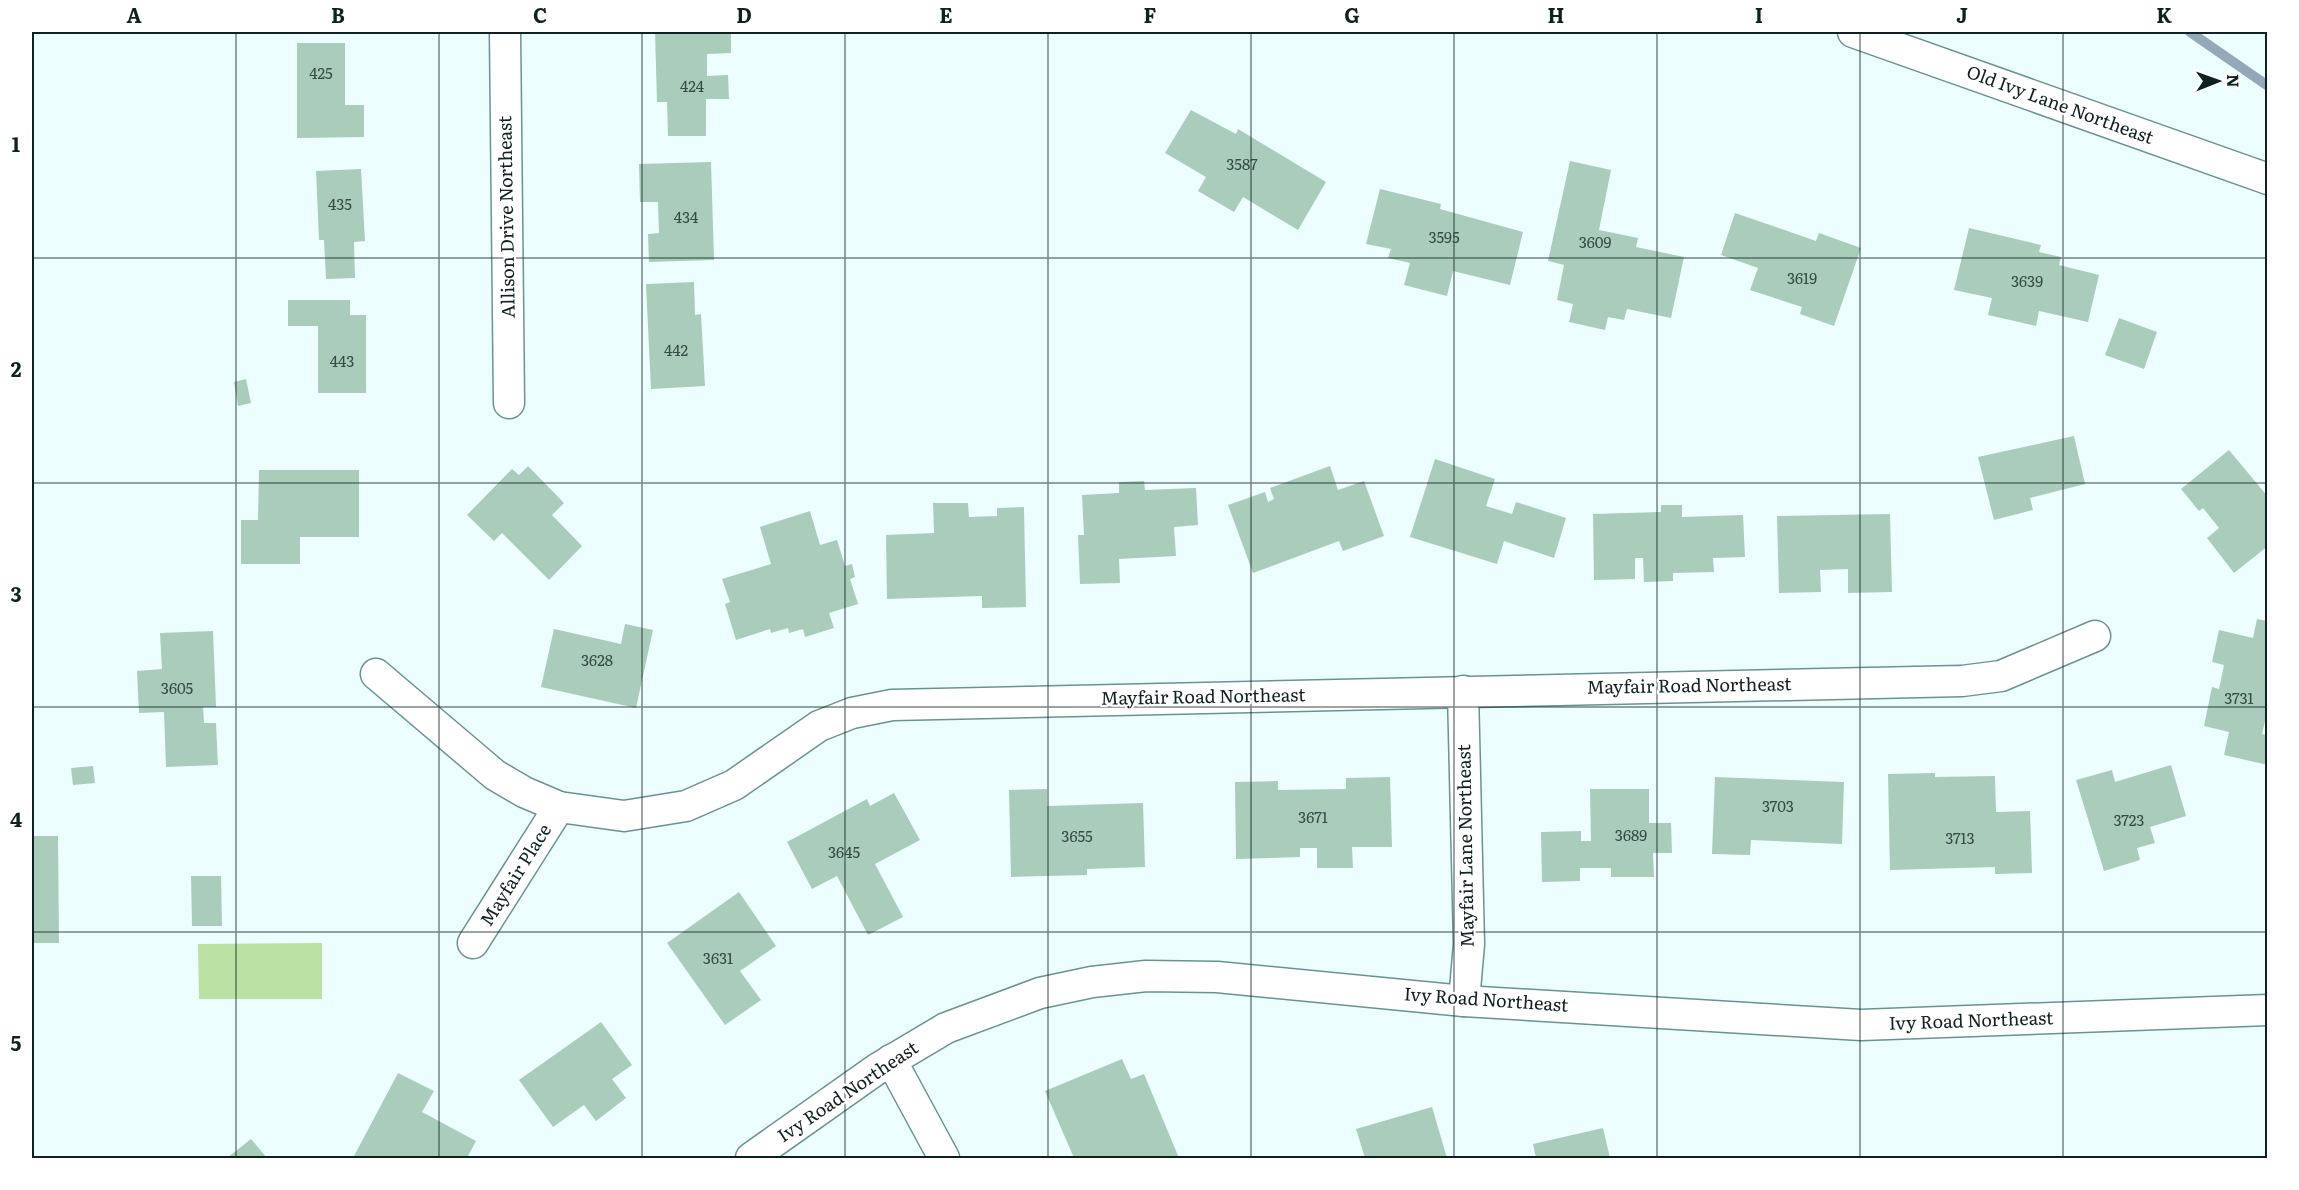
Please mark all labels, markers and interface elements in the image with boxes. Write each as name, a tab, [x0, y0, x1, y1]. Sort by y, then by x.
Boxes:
text: A	[126, 0, 142, 29]
text: B	[331, 0, 345, 29]
text: C	[533, 0, 547, 29]
text: D	[736, 0, 752, 29]
text: E	[939, 0, 953, 29]
text: F	[1144, 0, 1157, 29]
text: G	[1344, 0, 1360, 29]
text: H	[1548, 0, 1564, 29]
text: I	[1755, 0, 1763, 29]
text: J	[1956, 0, 1968, 29]
text: K	[2156, 0, 2172, 29]
north arrow	[2188, 51, 2248, 111]
street label: Old Ivy Lane Northeast	[1963, 57, 2158, 150]
house number: 425	[309, 61, 333, 84]
house number: 424	[680, 74, 704, 97]
text: N	[2222, 74, 2246, 88]
street label: Allison Drive Northeast	[490, 115, 521, 318]
text: 1	[12, 128, 20, 158]
house number: 3587	[1226, 152, 1258, 175]
house number: 435	[328, 192, 352, 215]
house number: 434	[674, 205, 698, 228]
house number: 3595	[1428, 225, 1460, 248]
house number: 3609	[1579, 230, 1612, 253]
house number: 3619	[1787, 266, 1817, 289]
house number: 3639	[2011, 269, 2043, 292]
house number: 442	[664, 338, 688, 361]
house number: 443	[330, 349, 354, 372]
text: 2	[11, 353, 22, 383]
text: 3	[10, 578, 22, 608]
house number: 3628	[581, 648, 613, 671]
street label: Mayfair Road Northeast	[1586, 669, 1792, 700]
house number: 3605	[161, 676, 194, 699]
street label: Mayfair Road Northeast	[1100, 680, 1306, 711]
house number: 3731	[2224, 686, 2254, 709]
street label: Mayfair Lane Northeast	[1449, 743, 1480, 948]
house number: 3703	[1762, 794, 1794, 817]
text: 4	[10, 803, 22, 833]
house number: 3671	[1298, 805, 1328, 828]
house number: 3723	[2113, 808, 2145, 831]
street label: Mayfair Place	[473, 818, 557, 931]
house number: 3689	[1615, 823, 1647, 846]
house number: 3655	[1061, 824, 1093, 847]
house number: 3713	[1945, 826, 1975, 849]
house number: 3645	[828, 840, 860, 863]
house number: 3631	[703, 946, 733, 969]
street label: Ivy Road Northeast	[1403, 979, 1570, 1018]
street label: Ivy Road Northeast	[1888, 1003, 2054, 1036]
text: 5	[11, 1027, 22, 1057]
street label: Ivy Road Northeast	[771, 1033, 924, 1148]

